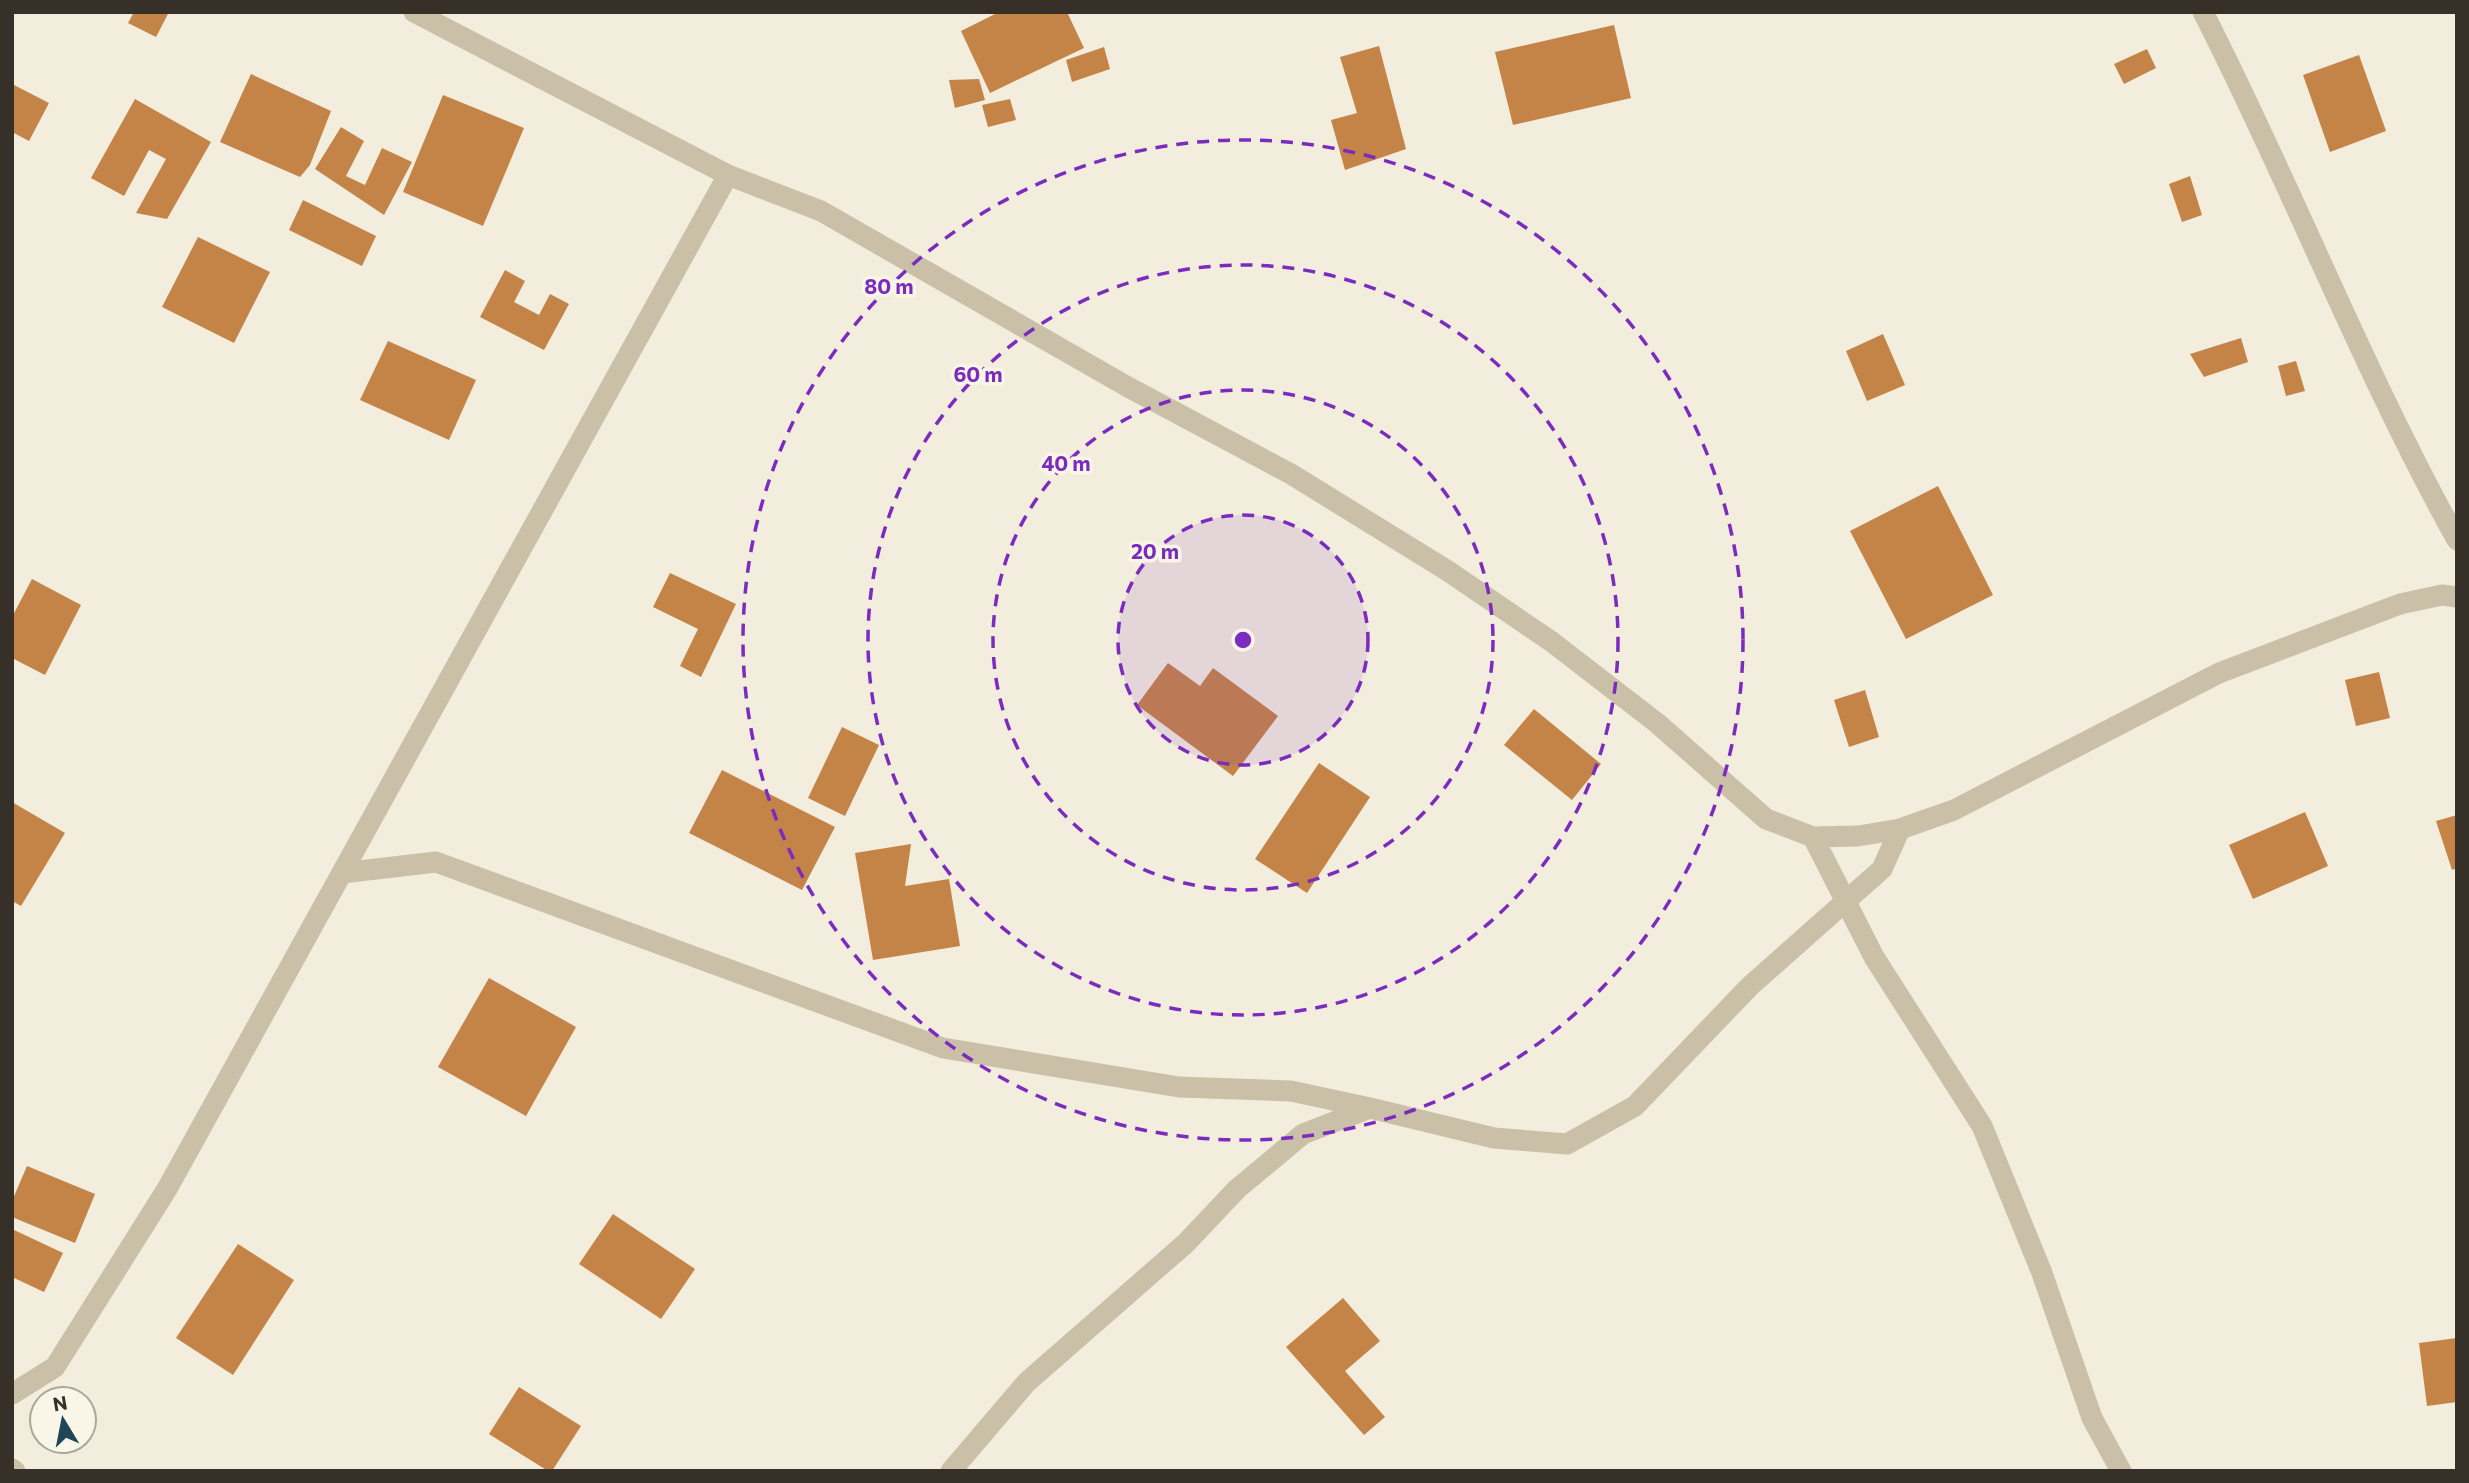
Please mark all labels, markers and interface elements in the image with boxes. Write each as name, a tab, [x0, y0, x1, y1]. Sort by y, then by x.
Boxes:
text: 80 m	[864, 273, 914, 298]
text: 60 m	[953, 361, 1003, 386]
text: 40 m	[1041, 450, 1091, 475]
text: 20 m	[1131, 538, 1179, 563]
centre of rings	[1231, 628, 1255, 652]
north arrow	[28, 1385, 98, 1455]
text: N	[51, 1390, 69, 1415]

